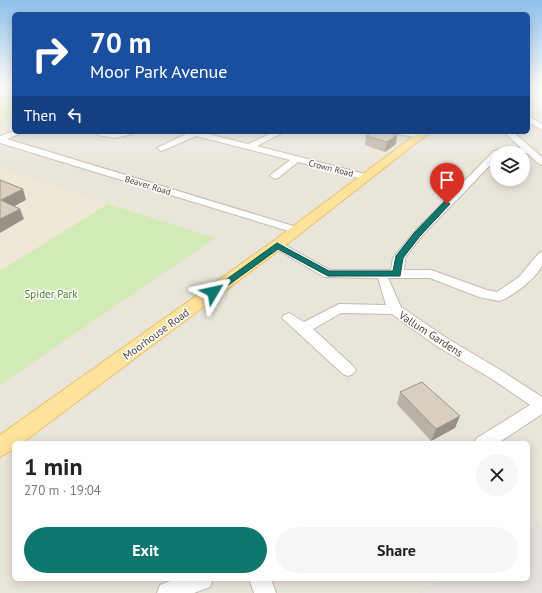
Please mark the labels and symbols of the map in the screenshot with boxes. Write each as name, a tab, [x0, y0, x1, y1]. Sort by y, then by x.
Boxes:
street label: Crown Road	[307, 157, 355, 179]
pin	[430, 163, 464, 204]
street label: Beaver Road	[124, 173, 173, 197]
position arrow	[192, 271, 234, 313]
park label: Spider Park	[24, 287, 78, 301]
street label: Moorhouse Road	[120, 305, 192, 363]
street label: Vallum Gardens	[396, 308, 466, 360]

